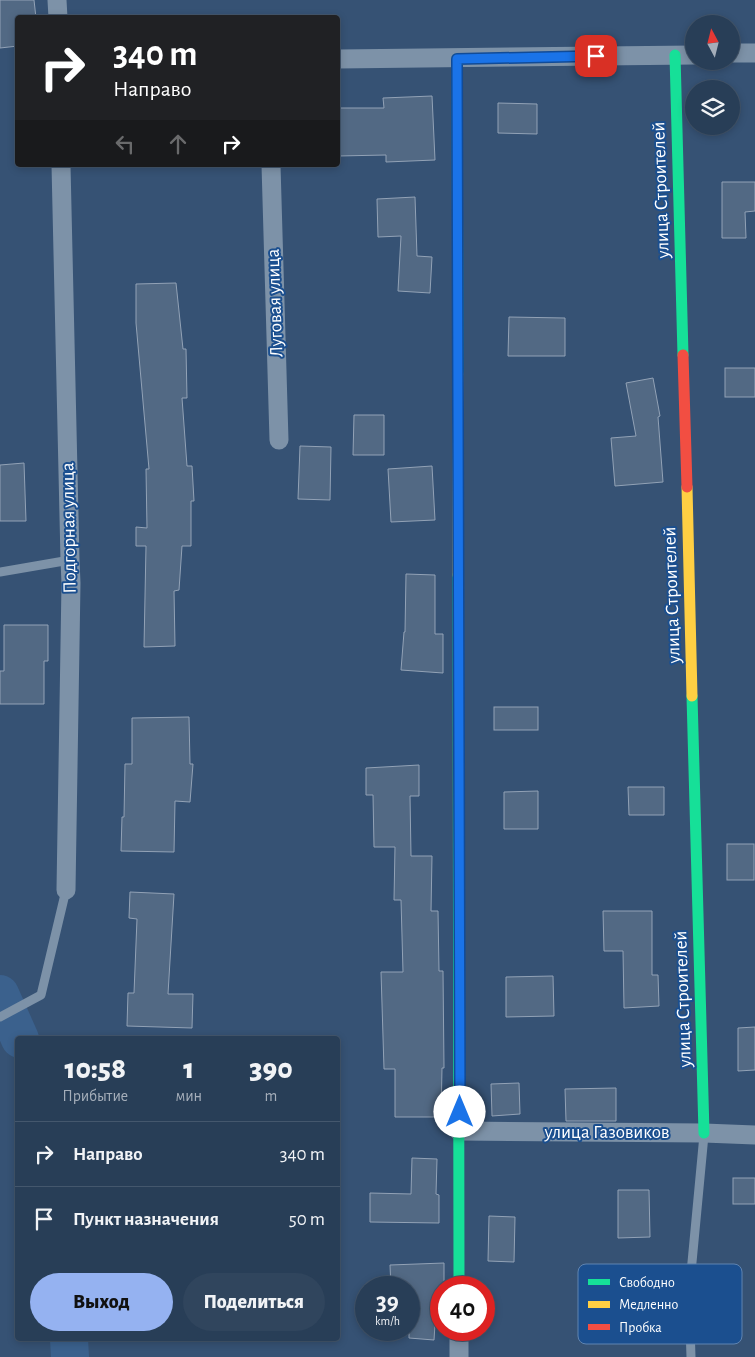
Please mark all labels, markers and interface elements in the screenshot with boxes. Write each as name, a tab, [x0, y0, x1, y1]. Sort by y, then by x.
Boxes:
north arrow	[685, 15, 740, 70]
map controls	[685, 15, 740, 135]
icon: right	[30, 35, 95, 100]
pin	[575, 35, 617, 77]
text: 340 m	[113, 37, 197, 72]
icon: arrive	[582, 42, 610, 70]
text: Направо	[113, 78, 191, 100]
button: layers	[685, 80, 740, 135]
street label: улица Строителей	[649, 121, 673, 260]
icon: left	[111, 130, 139, 158]
icon: ahead	[164, 130, 192, 158]
icon: right	[217, 130, 245, 158]
street label: Луговая улица	[264, 248, 286, 358]
street label: Подгорная улица	[58, 462, 80, 594]
street label: улица Строителей	[660, 526, 684, 665]
street label: улица Строителей	[671, 930, 695, 1069]
text: 10:58	[64, 1054, 126, 1084]
text: 1	[183, 1054, 194, 1084]
text: 390	[249, 1054, 293, 1084]
position arrow	[433, 1085, 485, 1137]
text: Прибытие	[62, 1088, 128, 1104]
text: мин	[175, 1088, 202, 1104]
text: m	[265, 1088, 277, 1104]
street label: улица Газовиков	[544, 1123, 670, 1142]
icon: right	[30, 1140, 58, 1168]
text: Направо	[73, 1145, 143, 1164]
text: 340 m	[280, 1145, 325, 1164]
icon: arrive	[30, 1205, 58, 1233]
text: Пункт назначения	[73, 1210, 219, 1229]
text: 50 m	[289, 1210, 325, 1229]
legend	[578, 1264, 742, 1344]
button: Выход	[30, 1273, 173, 1331]
button: Поделиться	[183, 1273, 325, 1331]
speed limit sign: 40	[430, 1276, 495, 1341]
text: Свободно	[619, 1276, 675, 1290]
text: 39	[376, 1290, 399, 1315]
text: Медленно	[619, 1298, 678, 1312]
text: km/h	[375, 1315, 400, 1327]
text: Пробка	[619, 1321, 662, 1335]

